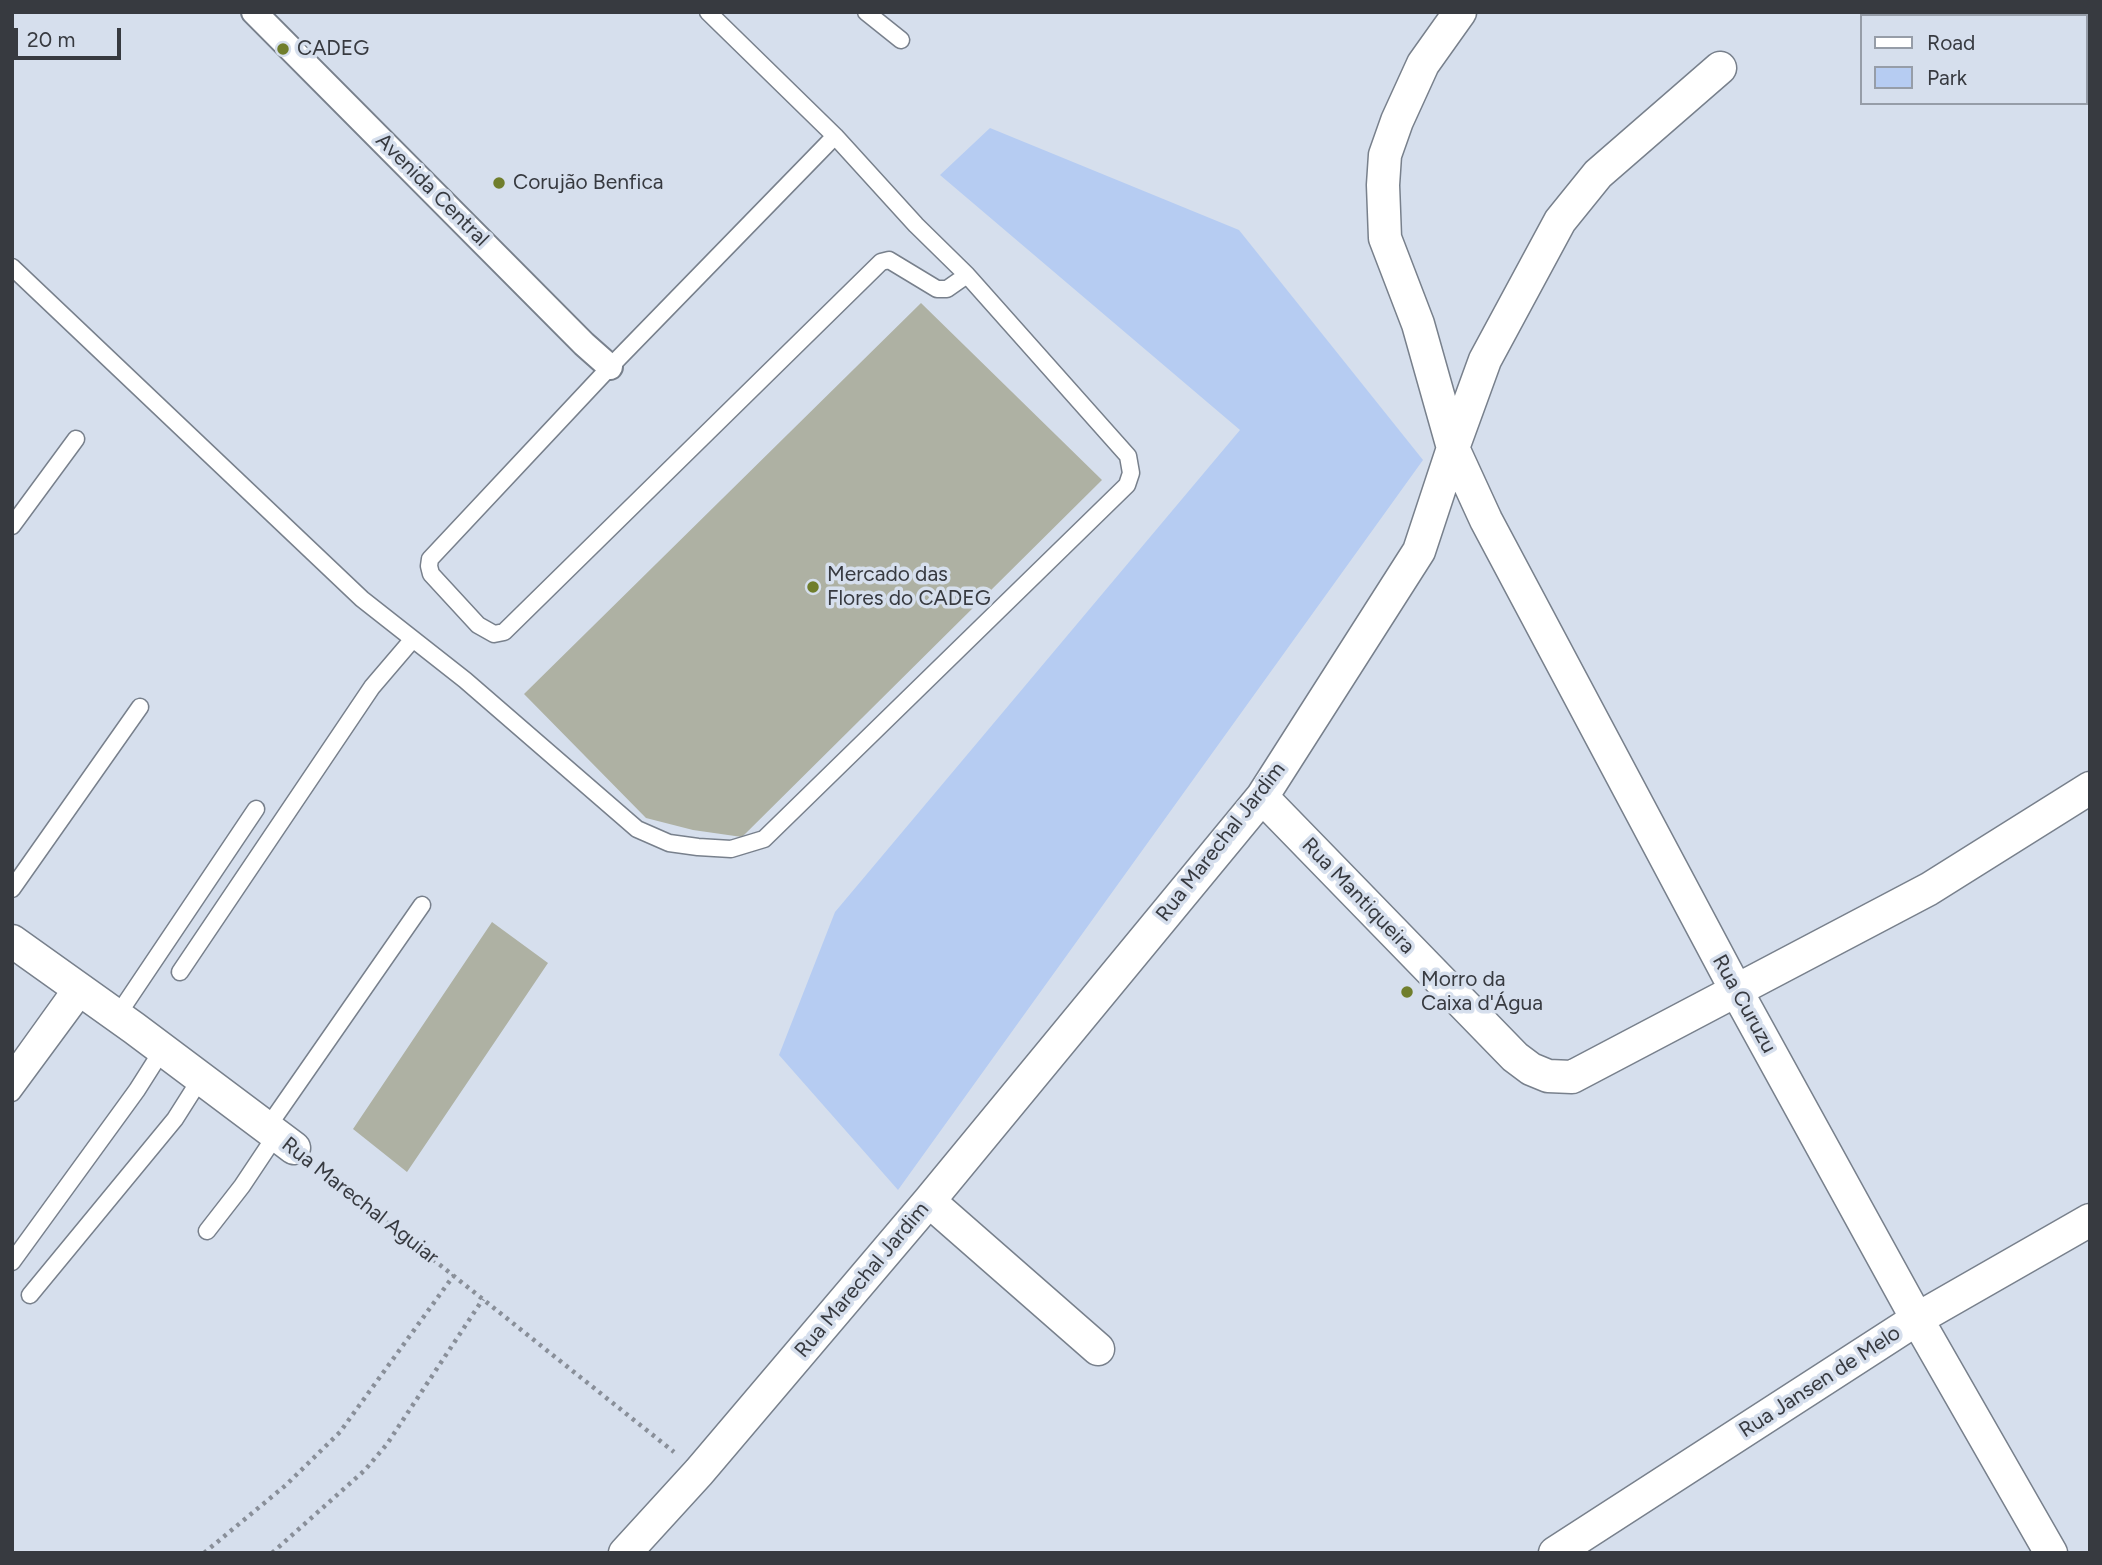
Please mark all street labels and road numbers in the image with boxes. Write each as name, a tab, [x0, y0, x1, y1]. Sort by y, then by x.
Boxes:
street label: Avenida Central	[370, 128, 494, 252]
street label: Rua Marechal Jardim	[1151, 757, 1291, 927]
street label: Rua Mantiqueira	[1296, 833, 1420, 959]
street label: Rua Curuzu	[1707, 950, 1781, 1058]
street label: Rua Marechal Aguiar	[277, 1132, 443, 1270]
street label: Rua Marechal Jardim	[790, 1197, 934, 1363]
street label: Rua Jansen de Melo	[1735, 1320, 1905, 1444]

